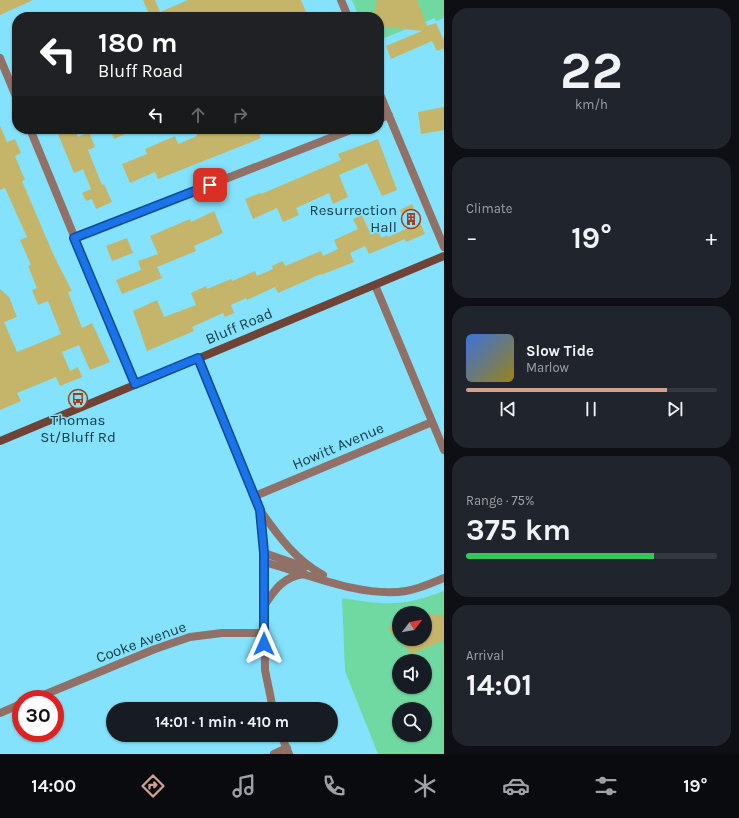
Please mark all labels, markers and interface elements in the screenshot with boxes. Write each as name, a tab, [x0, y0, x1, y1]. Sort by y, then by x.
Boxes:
text: 180 m	[98, 26, 177, 59]
icon: left	[32, 28, 84, 80]
text: 22	[560, 40, 623, 101]
text: Bluff Road	[98, 60, 183, 82]
text: km/h	[575, 97, 608, 112]
icon: left	[145, 104, 167, 126]
icon: ahead	[187, 104, 209, 126]
icon: right	[229, 104, 251, 126]
pin	[193, 168, 227, 202]
icon: arrive	[199, 174, 221, 196]
place label: Resurrection Hall	[309, 201, 397, 236]
text: Climate	[466, 201, 512, 216]
building icon: Resurrection Hall	[400, 208, 422, 230]
text: 19°	[571, 220, 612, 256]
text: −	[466, 225, 478, 251]
text: +	[705, 225, 717, 251]
street label: Bluff Road	[203, 304, 275, 348]
text: Slow Tide	[526, 342, 594, 360]
text: Marlow	[526, 360, 569, 375]
bus stop icon: Thomas St/Bluff Rd	[67, 388, 89, 410]
icon: previous	[497, 398, 519, 420]
icon: pause	[580, 398, 602, 420]
icon: next	[664, 398, 686, 420]
place label: Thomas St/Bluff Rd	[40, 411, 116, 446]
street label: Howitt Avenue	[289, 419, 387, 473]
text: Range · 75%	[466, 493, 534, 508]
text: 375 km	[466, 512, 571, 548]
north arrow	[392, 606, 432, 646]
map controls	[392, 606, 432, 742]
street label: Cooke Avenue	[93, 617, 189, 667]
position arrow	[243, 623, 285, 665]
text: Arrival	[466, 648, 504, 663]
button: sound	[392, 654, 432, 694]
text: 14:01	[466, 667, 532, 703]
speed limit sign: 30	[12, 690, 64, 742]
button: search	[392, 702, 432, 742]
text: 14:01 · 1 min · 410 m	[155, 713, 289, 731]
icon: directions	[139, 772, 167, 800]
icon: music	[230, 772, 258, 800]
icon: phone	[320, 772, 348, 800]
icon: climate	[411, 772, 439, 800]
icon: car	[502, 772, 530, 800]
icon: filters	[592, 772, 620, 800]
text: 14:00	[31, 775, 76, 797]
text: 19°	[683, 775, 708, 797]

